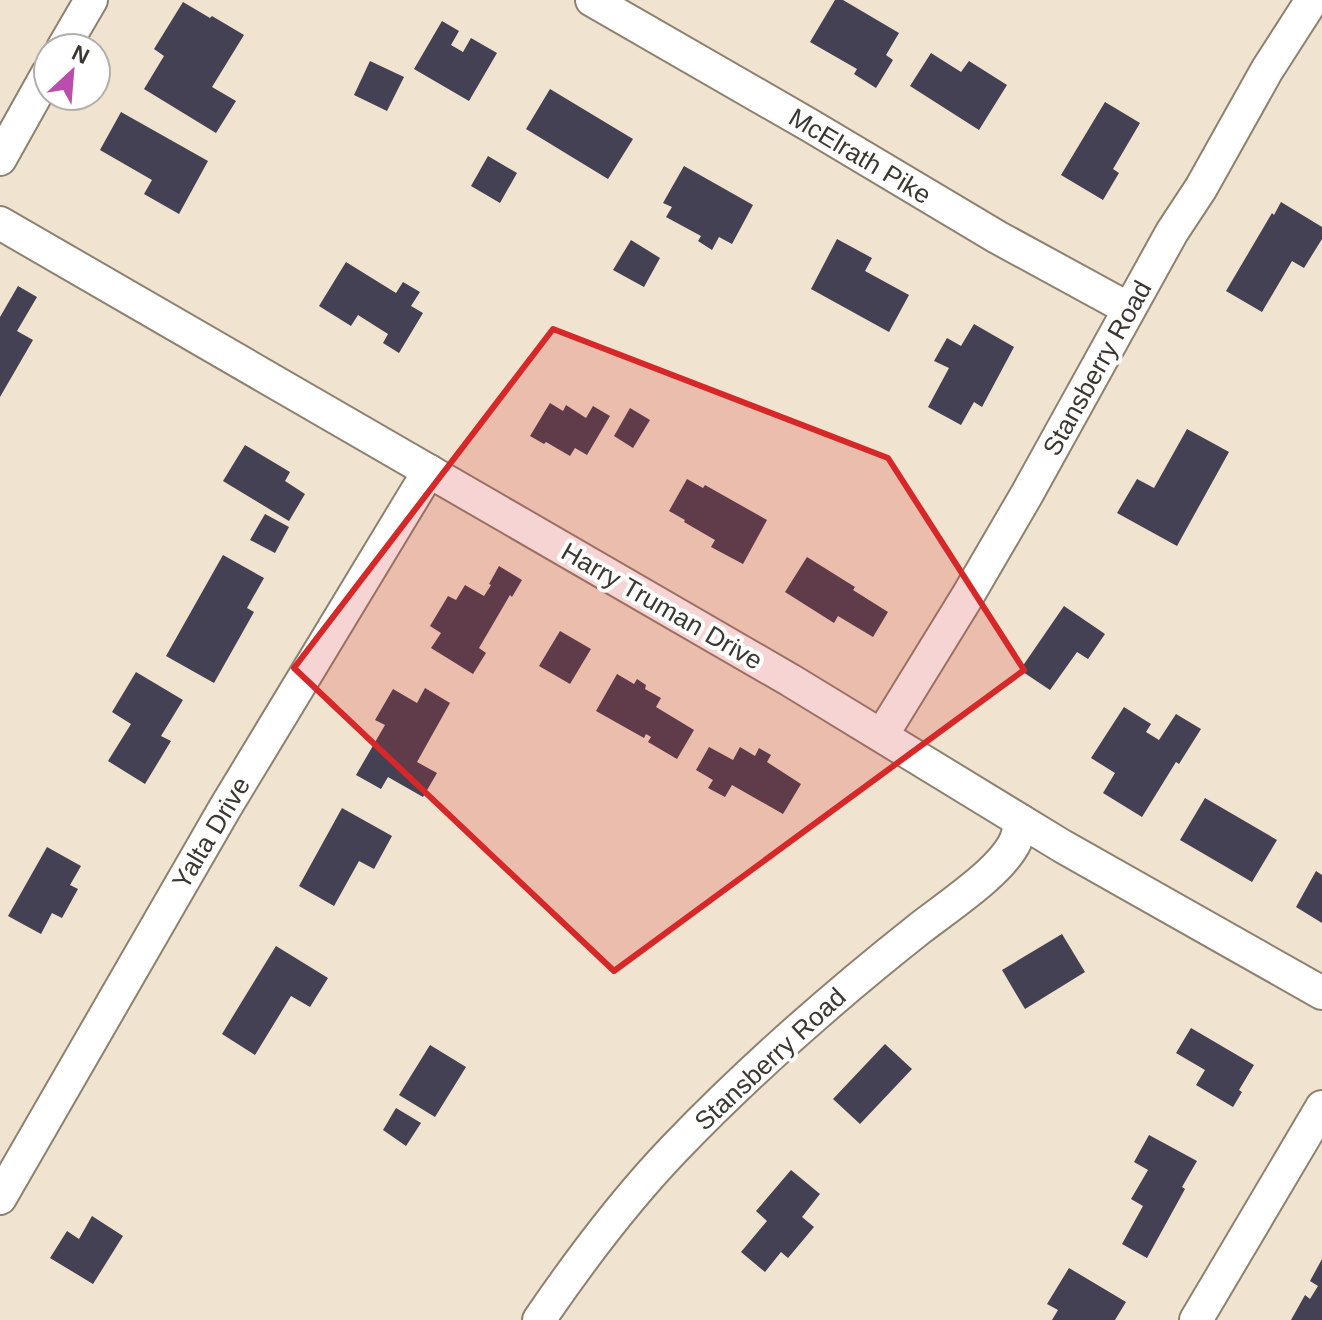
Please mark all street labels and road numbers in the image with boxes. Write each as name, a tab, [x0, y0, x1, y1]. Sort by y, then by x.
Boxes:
street label: McElrath Pike	[784, 102, 936, 210]
street label: Stansberry Road	[1037, 275, 1157, 461]
street label: Harry Truman Drive	[556, 536, 768, 676]
street label: Yalta Drive	[166, 772, 256, 894]
street label: Stansberry Road	[688, 981, 852, 1137]

